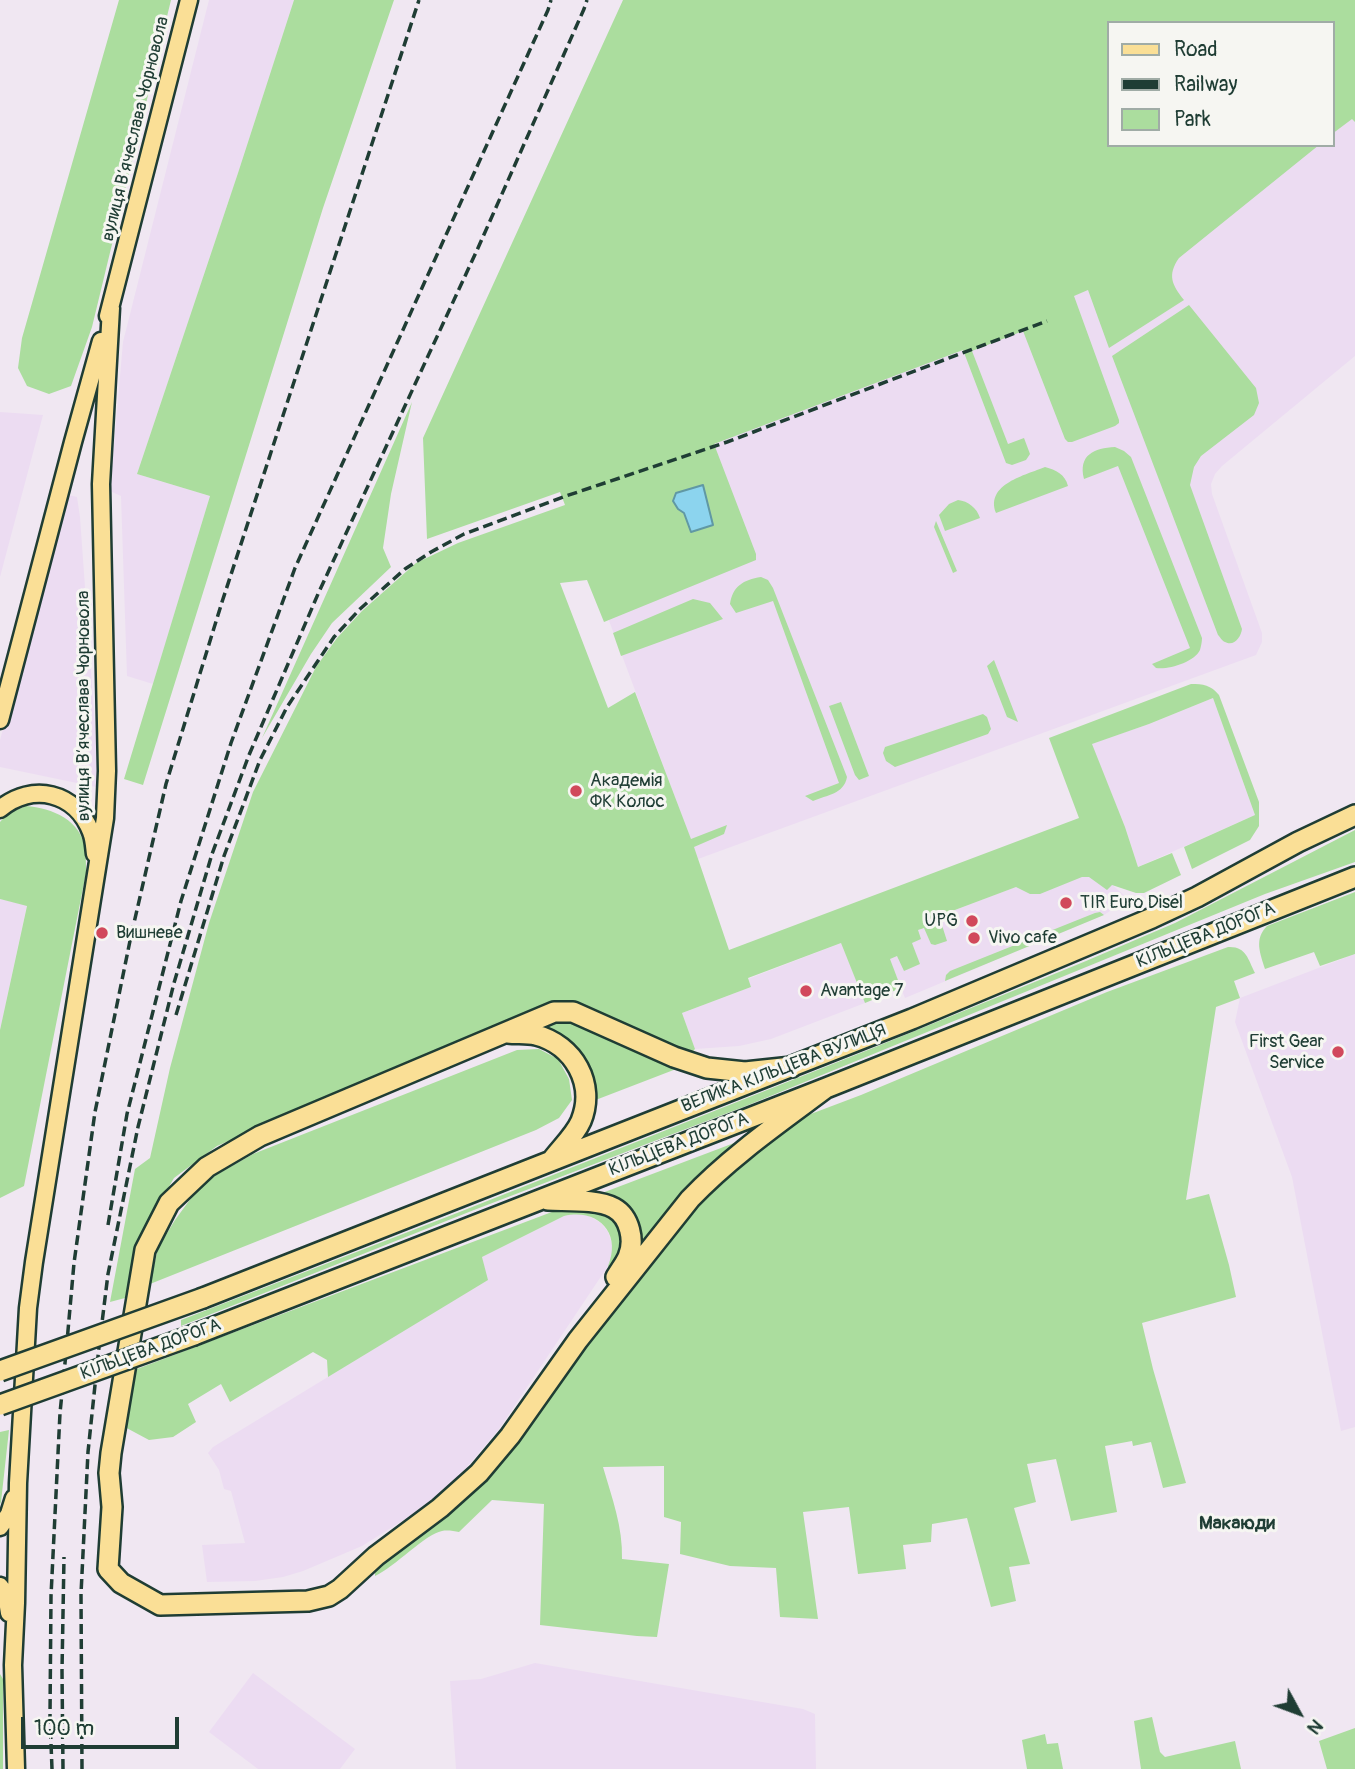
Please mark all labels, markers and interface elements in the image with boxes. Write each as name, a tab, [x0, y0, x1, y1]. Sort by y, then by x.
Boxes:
street label: вулиця Вʼячеслава Чорновола	[98, 15, 174, 243]
legend	[1106, 21, 1334, 147]
text: Road	[1174, 36, 1218, 63]
text: Railway	[1174, 71, 1238, 98]
text: Park	[1174, 106, 1211, 133]
street label: вулиця Вʼячеслава Чорновола	[73, 591, 95, 821]
place label: Академія ФК Колос	[590, 770, 665, 812]
marker: Академія ФК Колос	[568, 783, 584, 799]
place label: TIR Euro Disel	[1080, 892, 1183, 914]
marker: TIR Euro Disel	[1058, 895, 1074, 911]
street label: КІЛЬЦЕВА ДОРОГА	[1133, 898, 1279, 974]
place label: UPG	[924, 910, 958, 932]
marker: UPG	[964, 913, 980, 929]
place label: Вишневе	[116, 922, 183, 944]
marker: Вишневе	[94, 925, 110, 941]
place label: Vivo cafe	[988, 927, 1057, 949]
marker: Vivo cafe	[966, 930, 982, 946]
place label: Avantage 7	[820, 980, 904, 1002]
marker: Avantage 7	[798, 983, 814, 999]
street label: ВЕЛИКА КІЛЬЦЕВА ВУЛИЦЯ	[678, 1020, 890, 1118]
place label: First Gear Service	[1249, 1031, 1324, 1074]
marker: First Gear Service	[1330, 1044, 1346, 1060]
street label: КІЛЬЦЕВА ДОРОГА	[606, 1108, 752, 1182]
street label: КІЛЬЦЕВА ДОРОГА	[78, 1315, 224, 1385]
district label: Макаюди	[1199, 1513, 1275, 1535]
north arrow	[1264, 1678, 1334, 1748]
scale bar	[24, 1702, 182, 1746]
text: N	[1302, 1714, 1328, 1739]
text: 100 m	[34, 1715, 94, 1742]

